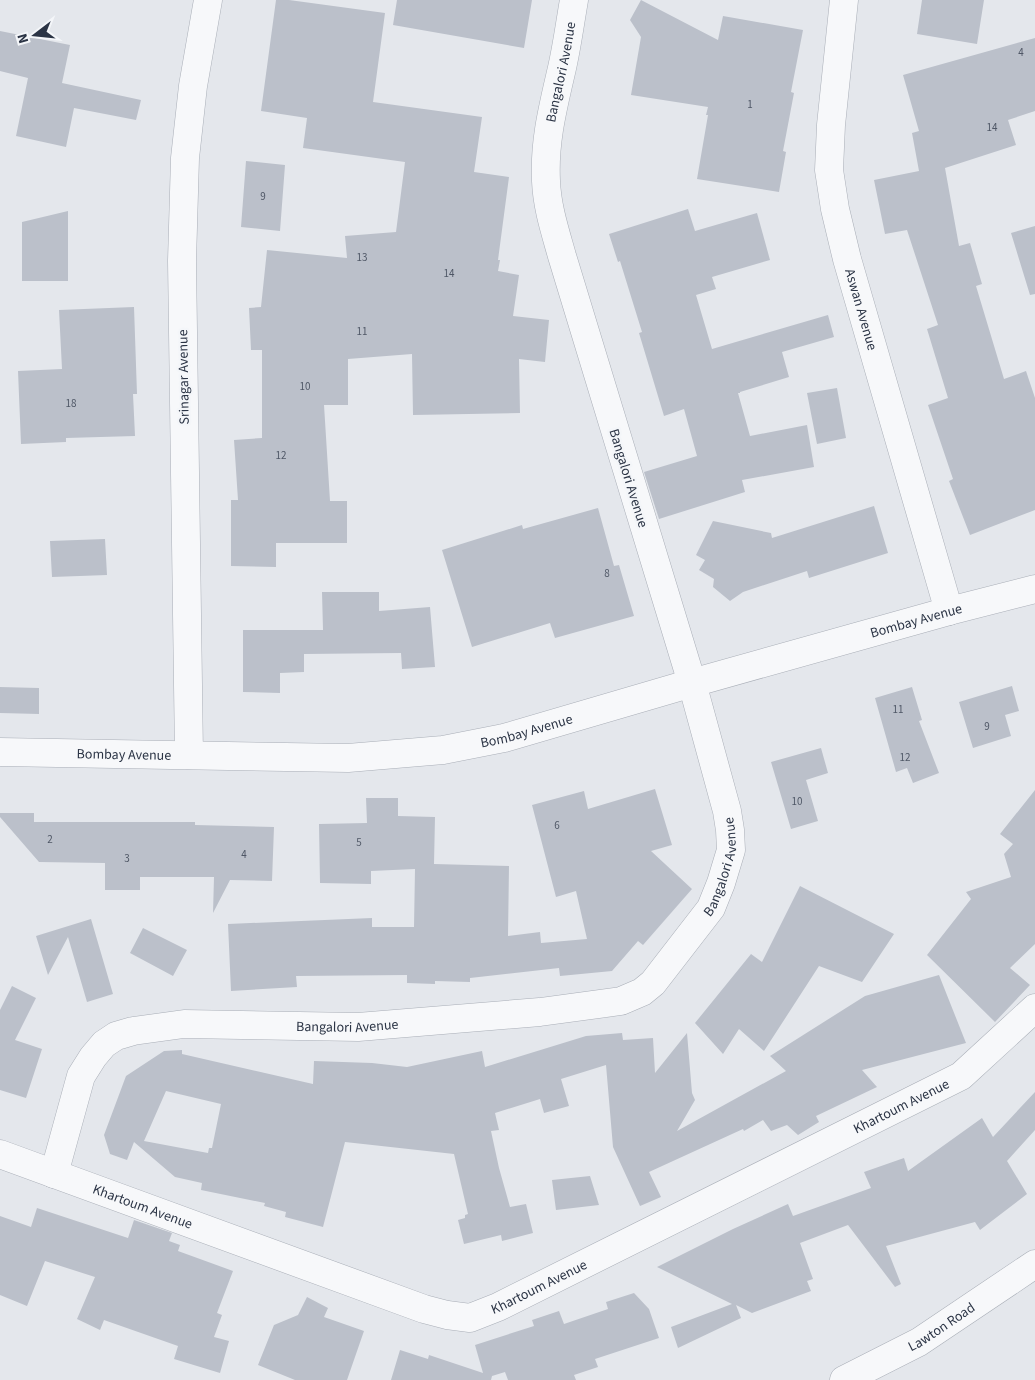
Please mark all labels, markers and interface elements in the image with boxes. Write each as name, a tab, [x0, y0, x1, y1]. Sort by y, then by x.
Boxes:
north arrow	[10, 10, 60, 60]
street label: Bangalori Avenue	[541, 20, 581, 124]
text: N	[13, 31, 34, 46]
house number: 4	[1018, 45, 1024, 60]
house number: 1	[747, 97, 753, 112]
house number: 14	[987, 120, 998, 135]
house number: 9	[260, 189, 266, 204]
house number: 13	[357, 250, 367, 265]
house number: 14	[444, 266, 455, 281]
street label: Aswan Avenue	[839, 266, 882, 353]
house number: 11	[357, 324, 367, 339]
street label: Srinagar Avenue	[173, 329, 195, 425]
house number: 10	[300, 379, 310, 394]
house number: 18	[66, 396, 77, 411]
street label: Bangalori Avenue	[604, 426, 653, 530]
house number: 12	[276, 448, 286, 463]
house number: 8	[604, 566, 610, 581]
street label: Bombay Avenue	[868, 599, 964, 644]
house number: 11	[893, 702, 903, 717]
street label: Bombay Avenue	[479, 709, 575, 753]
house number: 9	[984, 719, 990, 734]
street label: Bombay Avenue	[76, 744, 171, 766]
house number: 12	[900, 750, 910, 765]
house number: 10	[792, 794, 802, 809]
street label: Bangalori Avenue	[699, 816, 742, 921]
house number: 6	[554, 818, 560, 833]
house number: 2	[47, 832, 53, 847]
house number: 5	[356, 835, 362, 850]
house number: 4	[241, 847, 247, 862]
house number: 3	[124, 851, 130, 866]
street label: Bangalori Avenue	[296, 1015, 399, 1038]
street label: Khartoum Avenue	[850, 1074, 953, 1139]
street label: Khartoum Avenue	[90, 1180, 195, 1235]
street label: Khartoum Avenue	[488, 1255, 591, 1320]
street label: Lawton Road	[905, 1298, 979, 1357]

